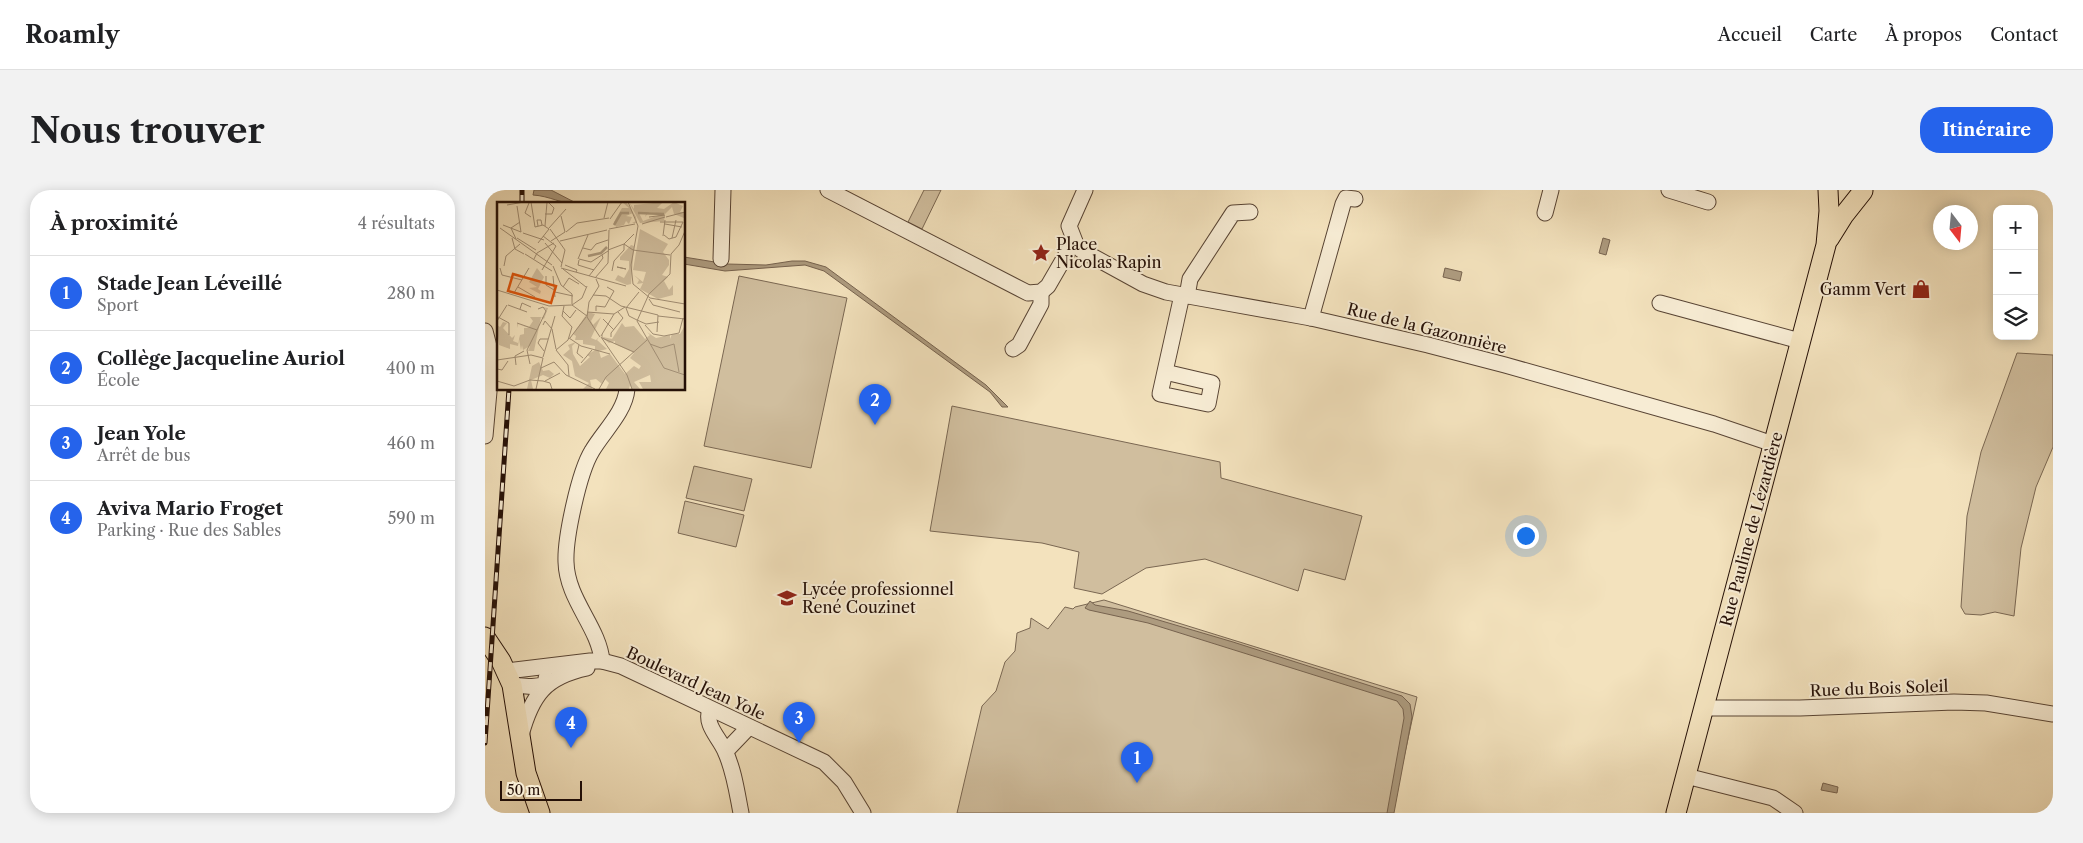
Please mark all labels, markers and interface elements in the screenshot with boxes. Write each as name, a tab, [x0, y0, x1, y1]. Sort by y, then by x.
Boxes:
text: Roamly	[25, 20, 119, 49]
text: Accueil	[1718, 24, 1782, 46]
text: Carte	[1810, 24, 1857, 46]
text: À propos	[1885, 24, 1962, 46]
text: Contact	[1990, 24, 2058, 46]
button: Itinéraire	[1920, 107, 2053, 153]
text: Nous trouver	[30, 109, 265, 152]
inset map	[497, 202, 685, 390]
north arrow	[1933, 205, 1978, 250]
map controls	[1993, 205, 2038, 340]
button: +	[1993, 205, 2038, 250]
text: À proximité	[50, 210, 178, 235]
text: 4 résultats	[358, 213, 435, 233]
place label: Place Nicolas Rapin	[1056, 234, 1162, 272]
place icon: Place Nicolas Rapin	[1030, 242, 1052, 264]
button: −	[1993, 250, 2038, 295]
text: Stade Jean Léveillé	[97, 272, 282, 295]
shop icon: Gamm Vert	[1910, 278, 1932, 300]
place label: Gamm Vert	[1820, 279, 1906, 299]
text: 1	[62, 283, 70, 303]
text: 280 m	[387, 283, 435, 303]
text: Sport	[97, 295, 139, 315]
button: layers	[1993, 295, 2038, 340]
street label: Rue de la Gazonnière	[1345, 298, 1509, 358]
text: Collège Jacqueline Auriol	[97, 347, 345, 370]
text: 2	[61, 358, 71, 378]
text: 400 m	[386, 358, 435, 378]
text: École	[97, 370, 140, 390]
pin: 2	[859, 384, 891, 425]
text: Jean Yole	[97, 422, 186, 445]
street label: Rue Pauline de Lézardière	[1715, 429, 1787, 629]
text: 3	[61, 433, 71, 453]
text: 460 m	[387, 433, 435, 453]
text: Arrêt de bus	[97, 445, 190, 465]
text: Aviva Mario Froget	[97, 497, 283, 520]
text: 4	[61, 508, 71, 528]
text: 590 m	[388, 508, 435, 528]
text: Parking · Rue des Sables	[97, 520, 281, 540]
your location	[1513, 523, 1539, 549]
place label: Lycée professionnel René Couzinet	[802, 579, 954, 617]
school or university icon: Lycée professionnel René Couzinet	[776, 587, 798, 609]
street label: Boulevard Jean Yole	[623, 642, 769, 724]
street label: Rue du Bois Soleil	[1809, 676, 1949, 700]
pin: 3	[783, 702, 815, 743]
pin: 4	[555, 707, 587, 748]
pin: 1	[1121, 742, 1153, 783]
scale bar	[500, 778, 583, 801]
text: 50 m	[507, 781, 540, 799]

